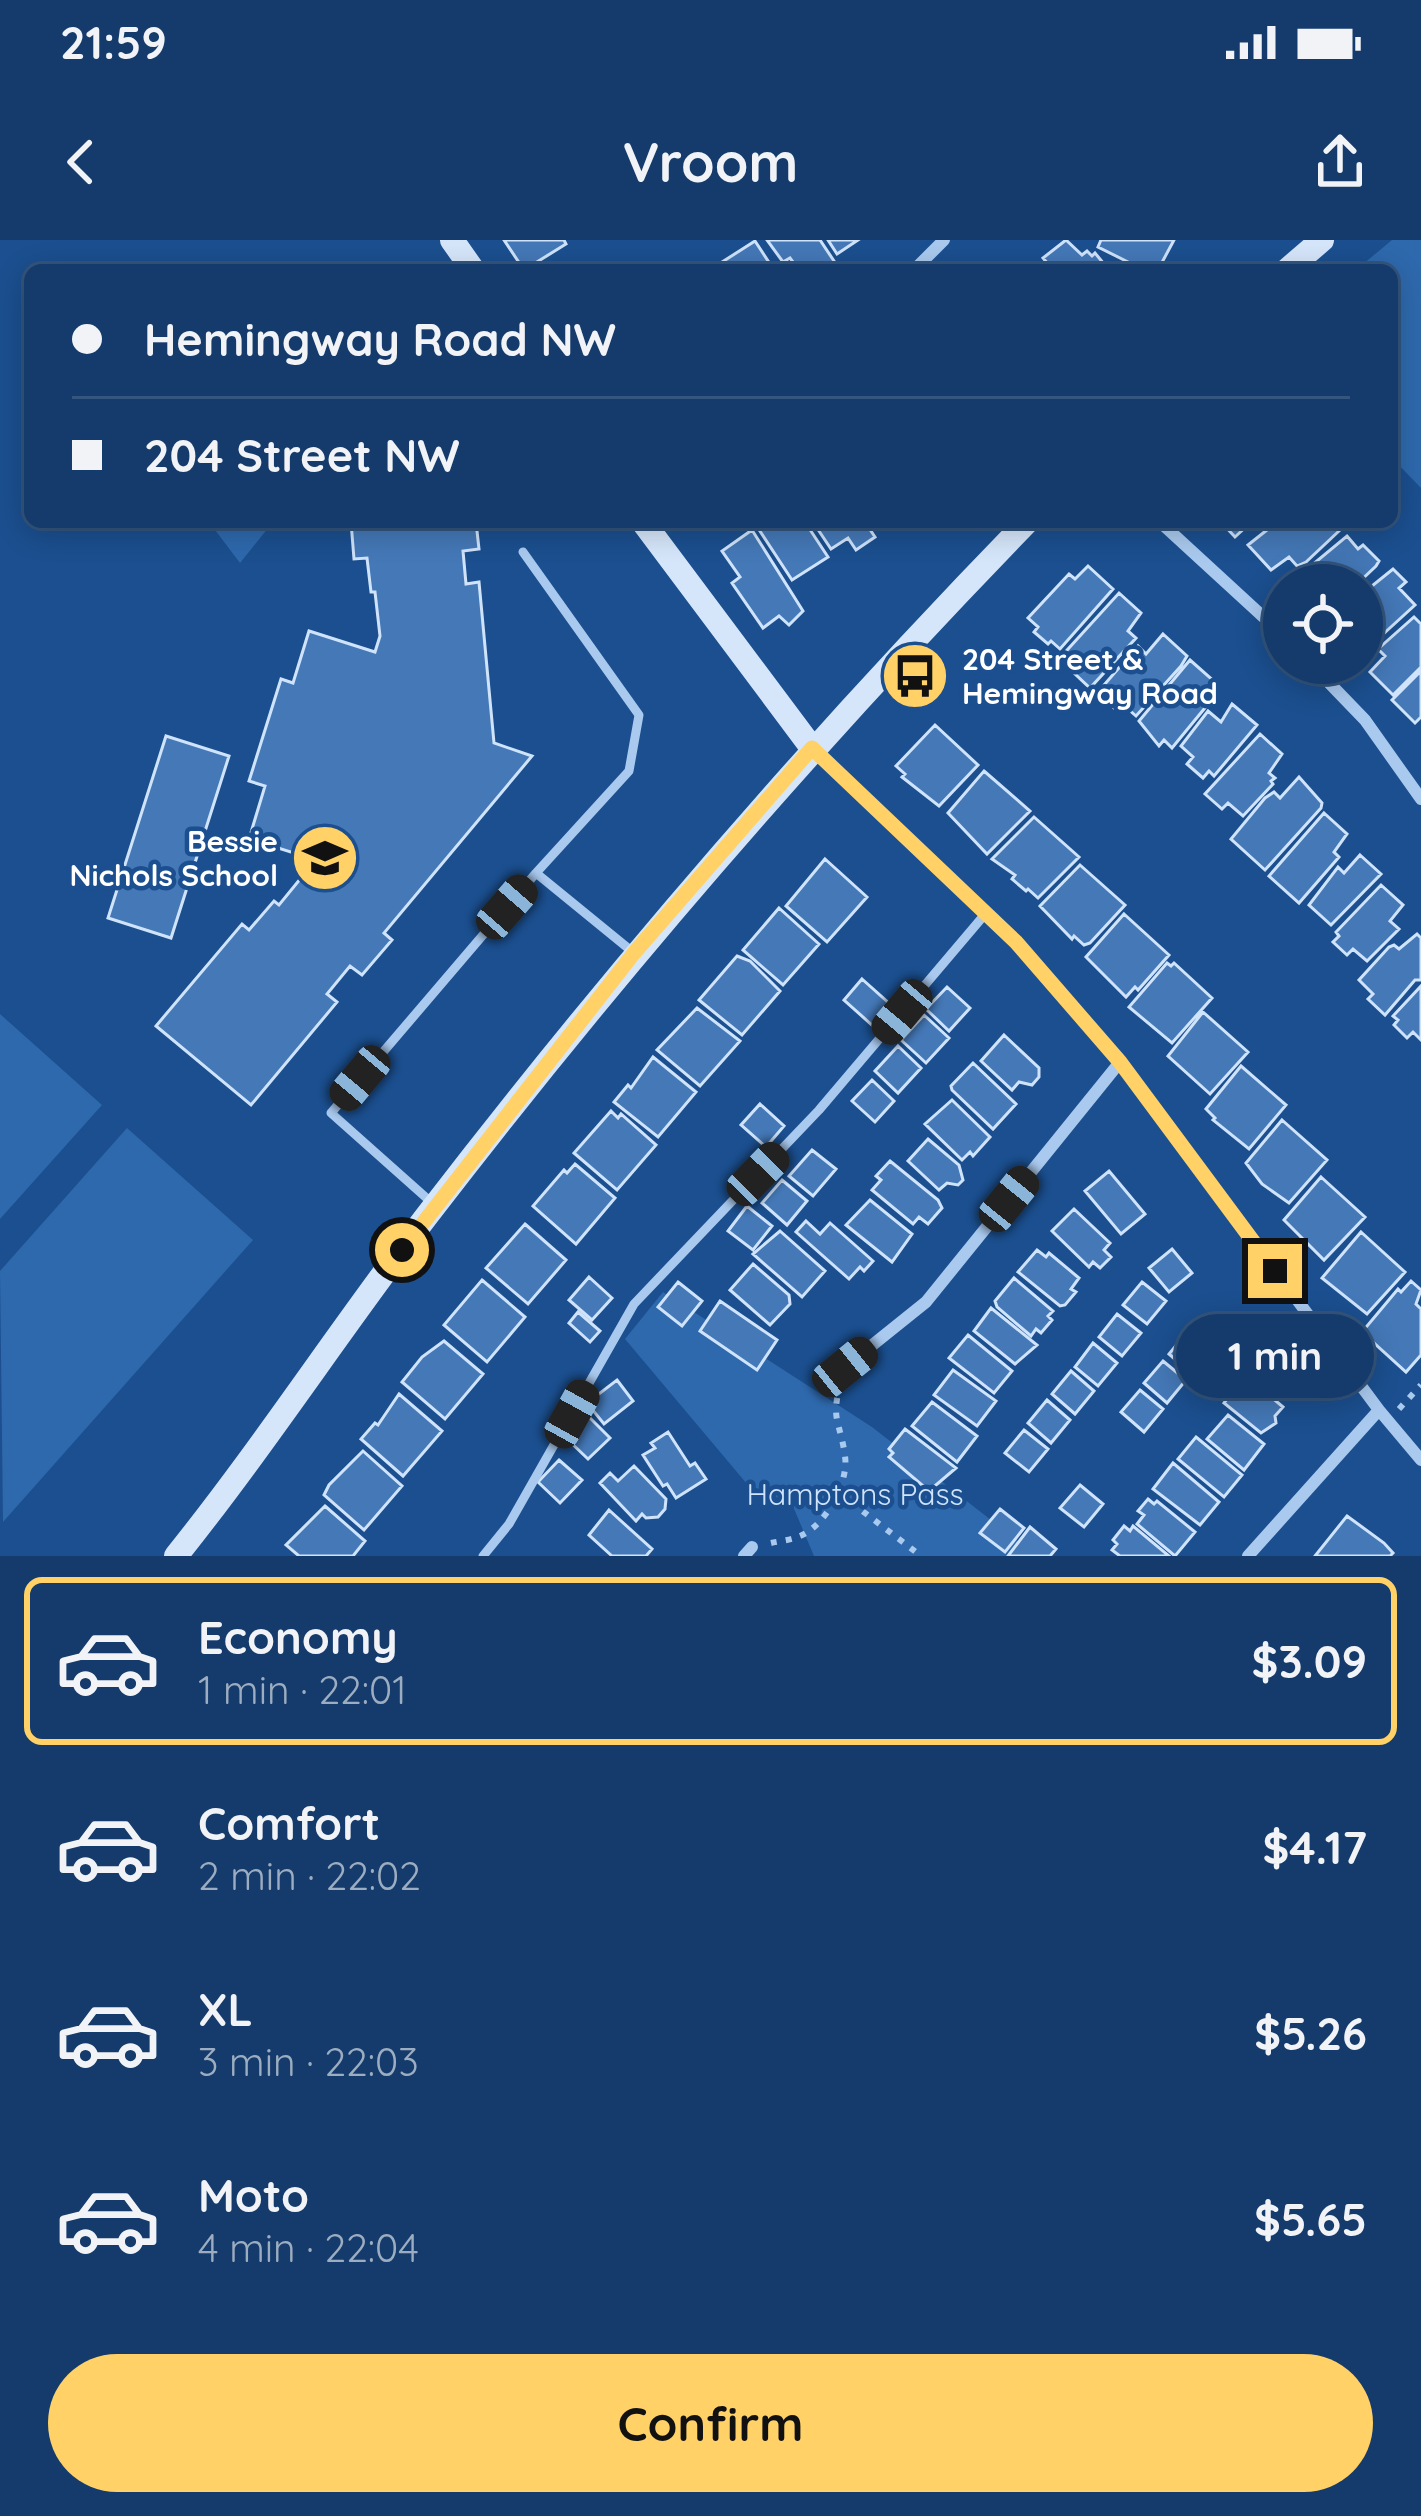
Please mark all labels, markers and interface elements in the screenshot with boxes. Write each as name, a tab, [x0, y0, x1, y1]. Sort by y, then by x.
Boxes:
text: 21:59	[60, 14, 167, 70]
text: Vroom	[623, 128, 798, 196]
icon: back	[48, 129, 114, 195]
icon: share	[1307, 129, 1373, 195]
text: Hemingway Road NW	[144, 311, 616, 367]
text: 204 Street NW	[144, 427, 460, 483]
map controls	[1263, 564, 1383, 684]
button: locate	[1263, 564, 1383, 684]
place label: 204 Street & Hemingway Road	[962, 640, 1218, 712]
bus stop icon: 204 Street & Hemingway Road	[880, 641, 950, 711]
place label: Bessie Nichols School	[69, 822, 278, 894]
school or university icon: Bessie Nichols School	[290, 823, 360, 893]
car	[470, 868, 544, 946]
car	[865, 973, 939, 1051]
car	[323, 1039, 397, 1117]
car	[720, 1136, 796, 1212]
car	[972, 1160, 1046, 1238]
route start	[375, 1223, 429, 1277]
route end	[1248, 1244, 1302, 1298]
callout: 1 min	[1176, 1313, 1374, 1397]
car	[806, 1330, 884, 1404]
text: 1 min	[1228, 1331, 1322, 1380]
car	[539, 1374, 605, 1454]
park label: Hamptons Pass	[746, 1475, 964, 1513]
icon: car	[54, 1607, 162, 1715]
text: Economy	[198, 1609, 398, 1665]
text: $3.09	[1252, 1633, 1367, 1689]
text: 1 min · 22:01	[198, 1665, 407, 1714]
icon: car	[54, 1793, 162, 1901]
text: Comfort	[198, 1795, 380, 1851]
text: $4.17	[1263, 1819, 1367, 1875]
text: 2 min · 22:02	[198, 1851, 421, 1900]
icon: car	[54, 1979, 162, 2087]
text: XL	[198, 1981, 253, 2037]
text: $5.26	[1254, 2005, 1367, 2061]
text: 3 min · 22:03	[198, 2037, 419, 2086]
icon: car	[54, 2165, 162, 2273]
text: Moto	[198, 2167, 309, 2223]
text: $5.65	[1254, 2191, 1367, 2247]
text: 4 min · 22:04	[198, 2223, 419, 2272]
button: Confirm	[48, 2354, 1373, 2492]

